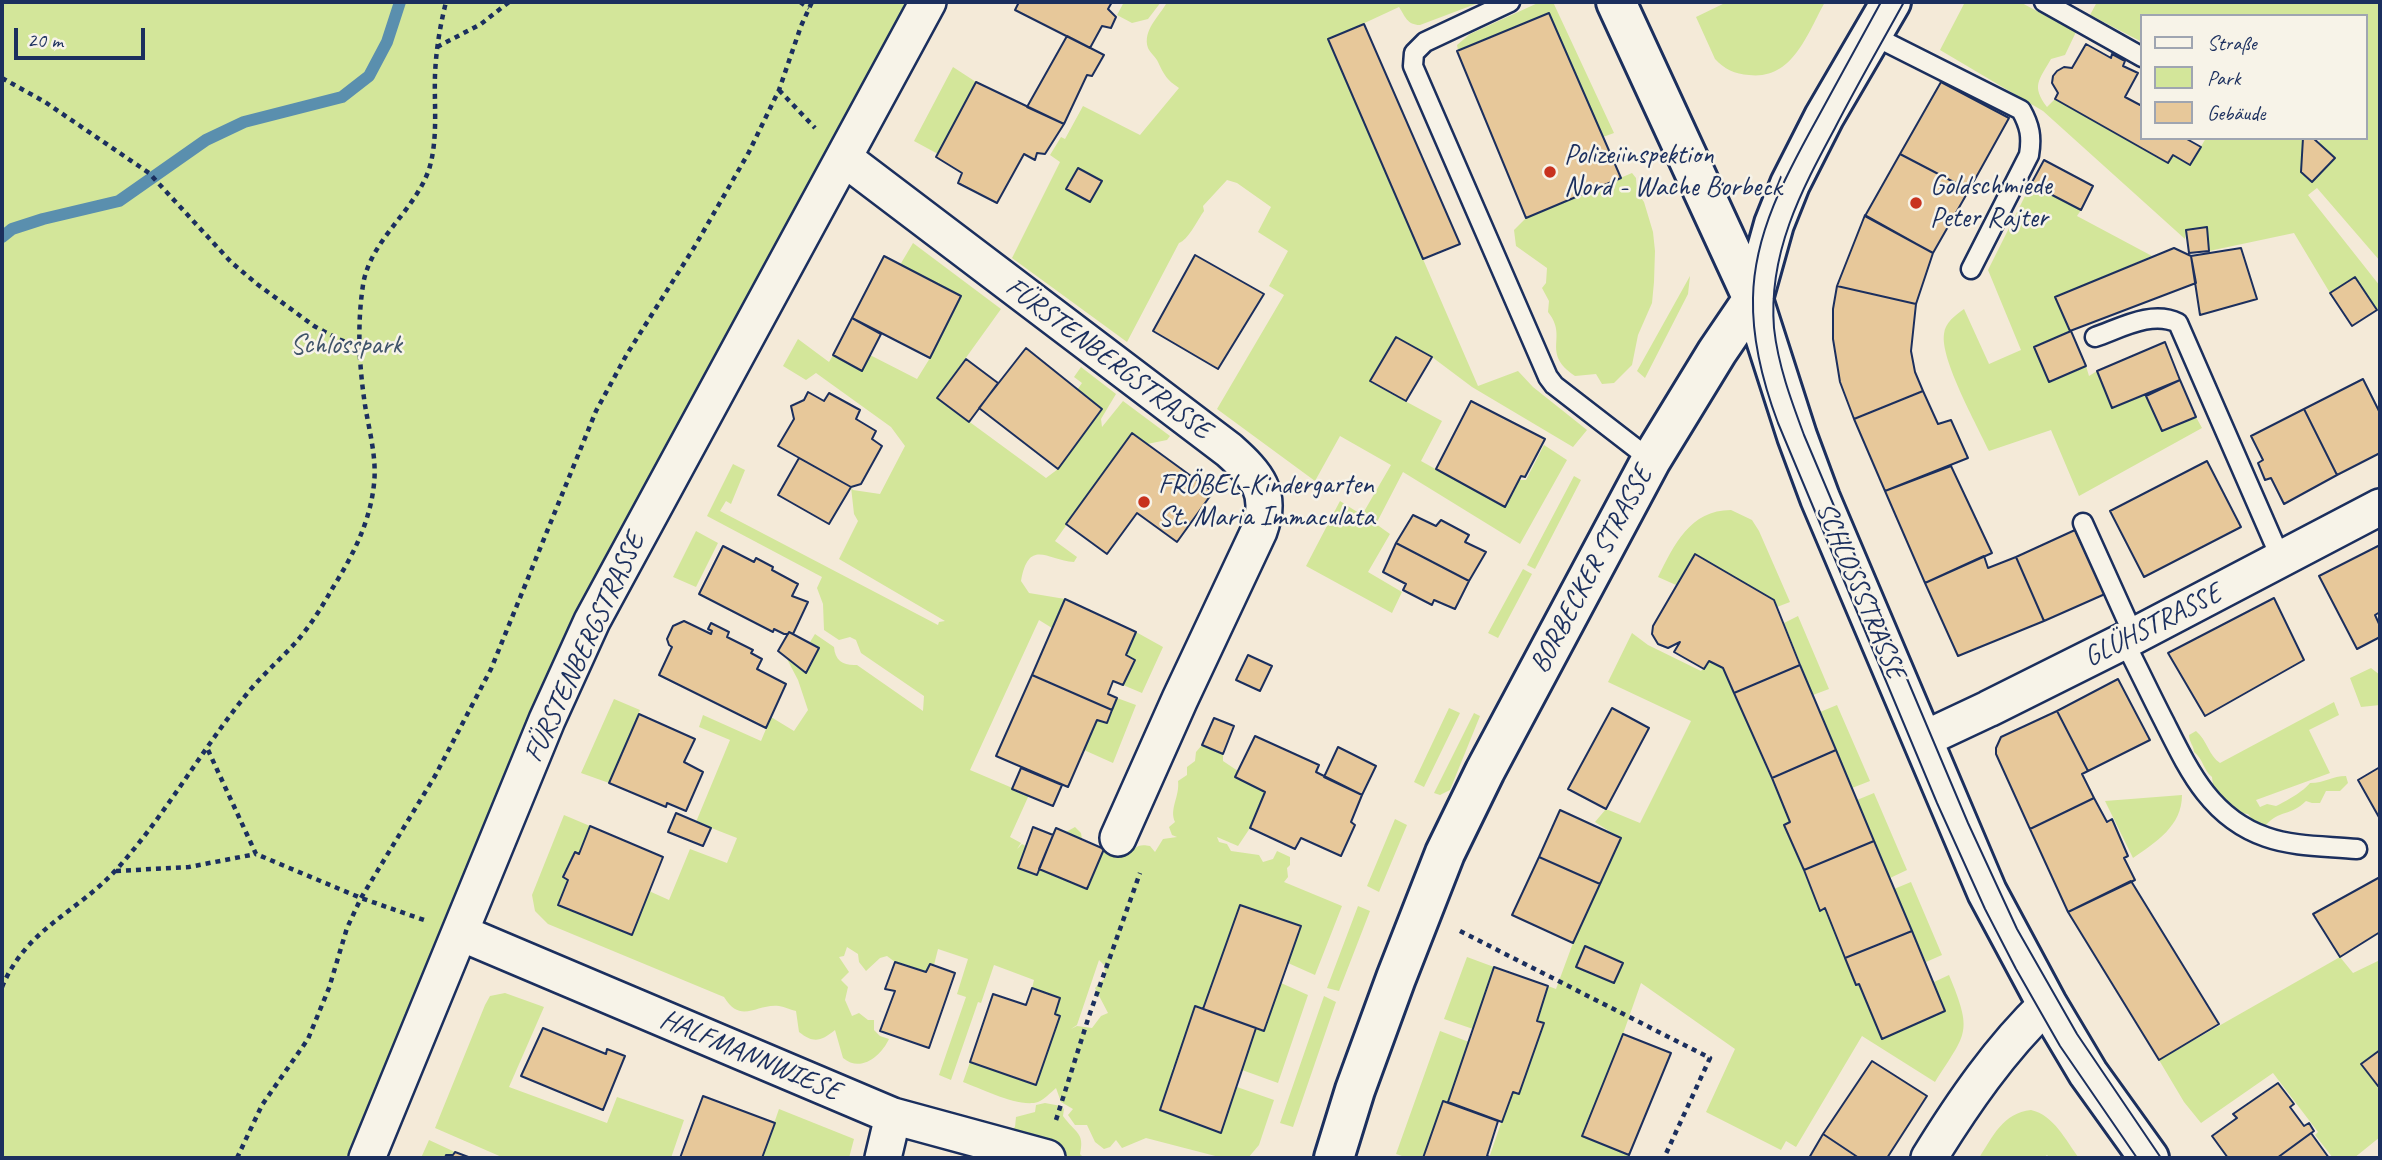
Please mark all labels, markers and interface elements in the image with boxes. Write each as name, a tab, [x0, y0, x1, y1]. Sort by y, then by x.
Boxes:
scale bar	[18, 14, 149, 58]
legend	[2140, 14, 2368, 140]
text: 20 m	[27, 27, 63, 53]
text: Straße	[2207, 30, 2257, 56]
text: Park	[2207, 65, 2240, 91]
text: Gebäude	[2207, 100, 2265, 126]
place label: Polizeiinspektion Nord - Wache Borbeck	[1564, 139, 1782, 205]
marker: Polizeiinspektion Nord - Wache Borbeck	[1542, 164, 1558, 180]
place label: Goldschmiede Peter Rajter	[1930, 170, 2052, 236]
marker: Goldschmiede Peter Rajter	[1908, 195, 1924, 211]
street label: FÜRSTENBERGSTRASSE	[999, 271, 1217, 447]
park label: Schlosspark	[290, 329, 402, 363]
street label: BORBECKER STRASSE	[1523, 461, 1661, 679]
place label: FRÖBEL-Kindergarten St. Maria Immaculata	[1158, 469, 1374, 535]
marker: FRÖBEL-Kindergarten St. Maria Immaculata	[1136, 494, 1152, 510]
street label: SCHLOSSSTRASSE	[1808, 498, 1912, 684]
street label: FÜRSTENBERGSTRASSE	[517, 528, 653, 768]
street label: GLÜHSTRASSE	[2079, 577, 2227, 675]
street label: HALFMANNWIESE	[655, 1003, 845, 1109]

